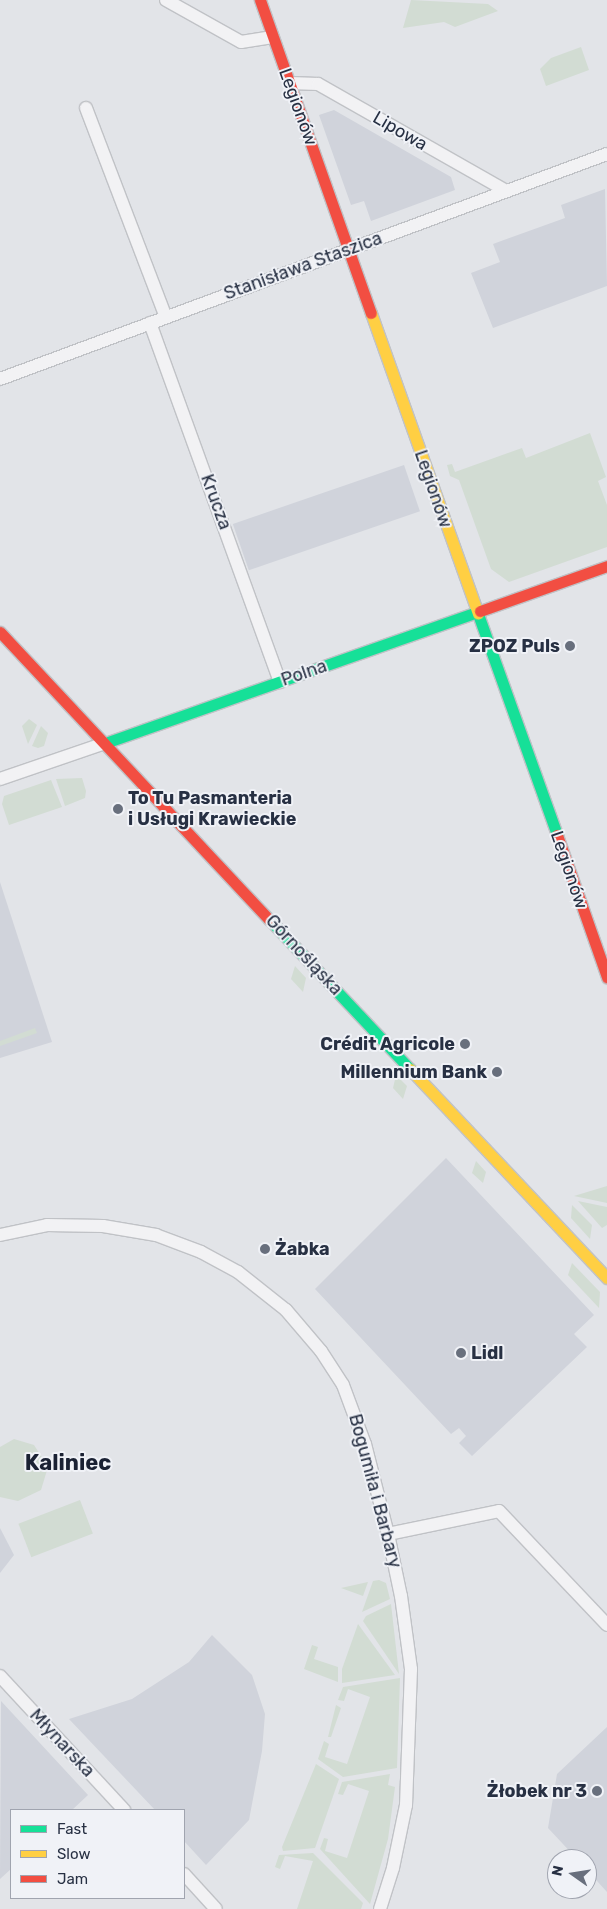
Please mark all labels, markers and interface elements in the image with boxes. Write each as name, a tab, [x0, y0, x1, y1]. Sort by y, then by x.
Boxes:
street label: Legionów	[274, 65, 322, 149]
street label: Lipowa	[369, 107, 431, 155]
street label: Stanisława Staszica	[221, 227, 385, 305]
street label: Legionów	[410, 447, 456, 531]
street label: Krucza	[196, 471, 236, 533]
place label: ZPOZ Puls	[469, 635, 560, 657]
marker: ZPOZ Puls	[564, 640, 576, 652]
street label: Polna	[278, 655, 330, 691]
place label: To Tu Pasmanteria i Usługi Krawieckie	[128, 788, 296, 831]
marker: To Tu Pasmanteria i Usługi Krawieckie	[112, 803, 124, 815]
street label: Legionów	[546, 828, 592, 912]
street label: Górnośląska	[261, 910, 347, 1000]
place label: Crédit Agricole	[320, 1033, 455, 1055]
marker: Crédit Agricole	[459, 1038, 471, 1050]
place label: Millennium Bank	[340, 1061, 487, 1083]
marker: Millennium Bank	[491, 1066, 503, 1078]
place label: Żabka	[275, 1238, 330, 1260]
marker: Żabka	[259, 1243, 271, 1255]
place label: Lidl	[471, 1342, 503, 1364]
marker: Lidl	[455, 1347, 467, 1359]
street label: Bogumiła i Barbary	[344, 1412, 406, 1570]
district label: Kaliniec	[25, 1450, 111, 1476]
street label: Młynarska	[25, 1705, 99, 1781]
place label: Żłobek nr 3	[486, 1780, 587, 1802]
marker: Żłobek nr 3	[591, 1785, 603, 1797]
legend	[10, 1809, 185, 1899]
text: Fast	[57, 1820, 87, 1838]
text: Slow	[57, 1845, 90, 1863]
north arrow	[547, 1849, 597, 1899]
text: N	[548, 1864, 567, 1878]
text: Jam	[57, 1870, 88, 1888]

